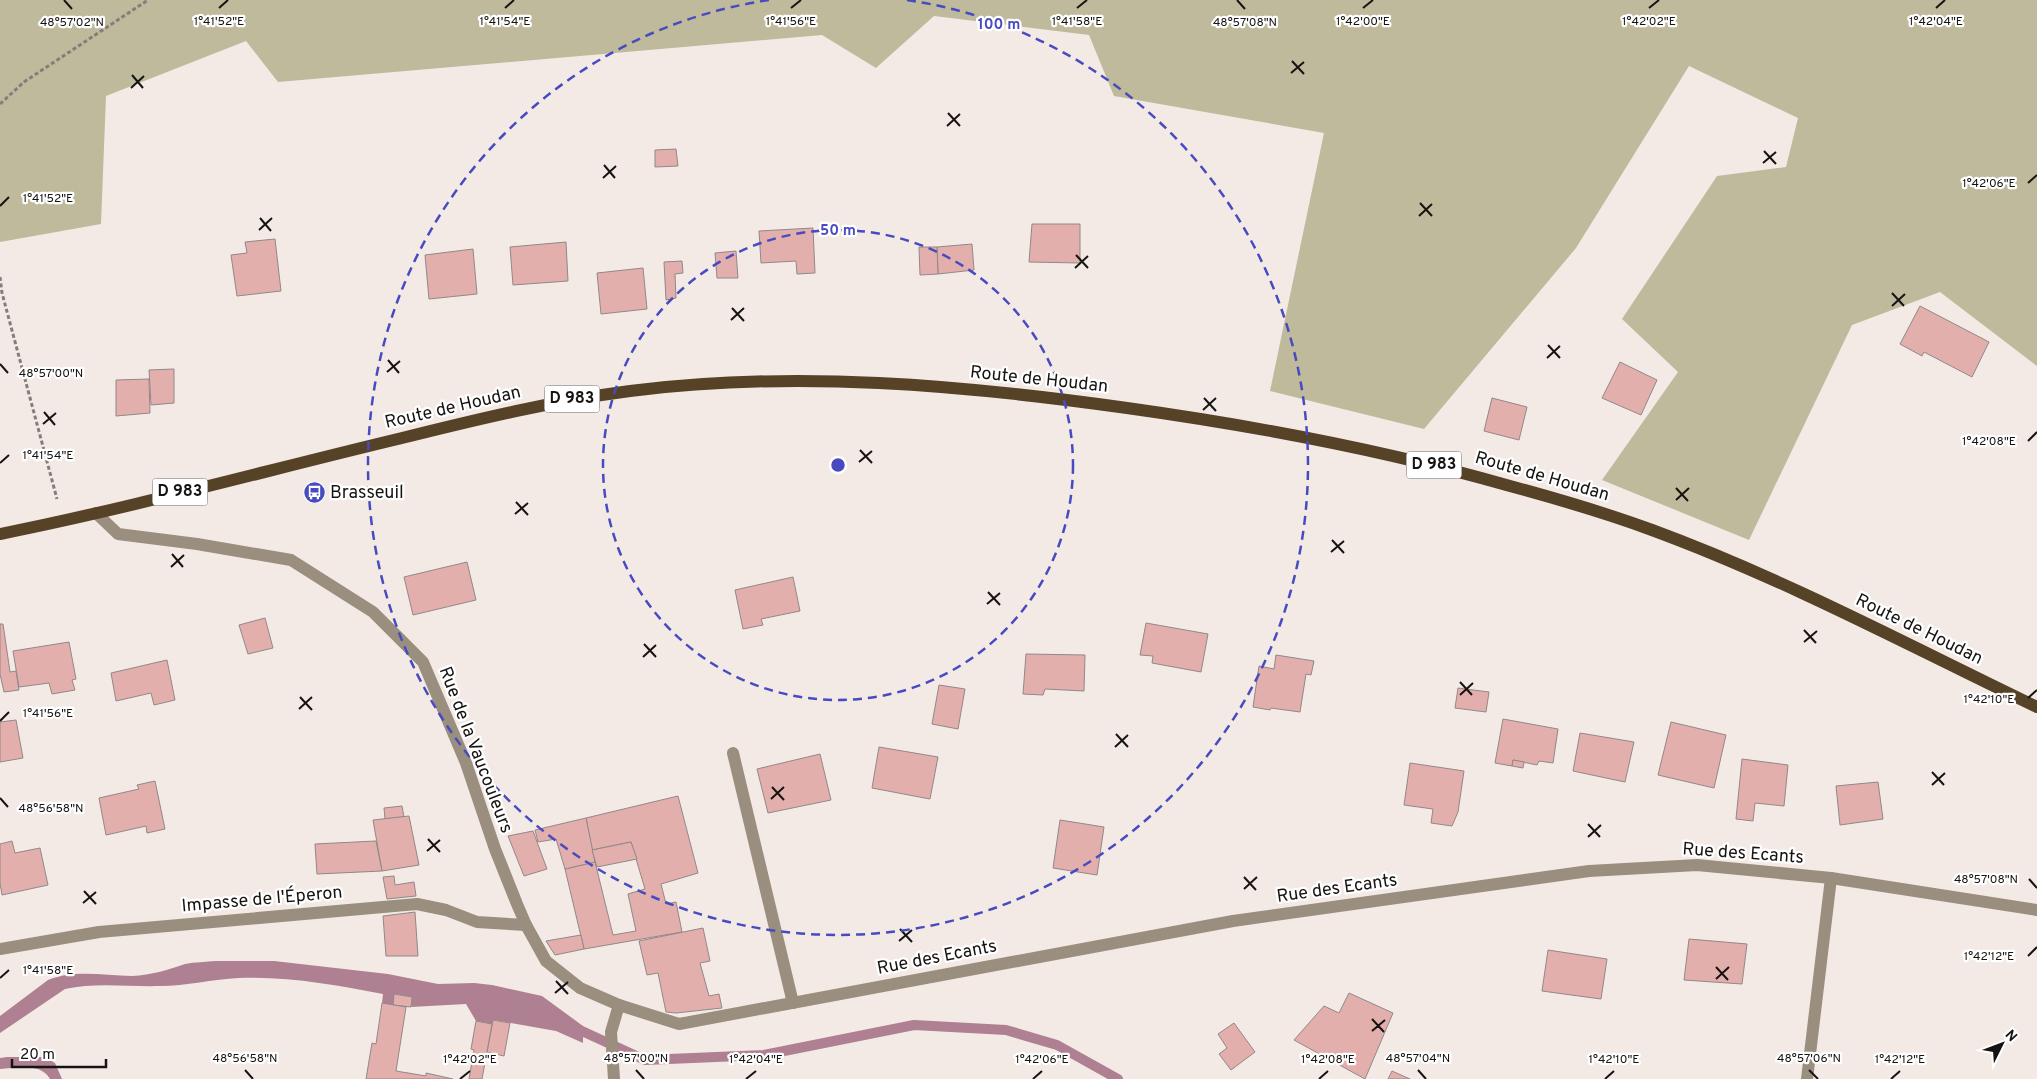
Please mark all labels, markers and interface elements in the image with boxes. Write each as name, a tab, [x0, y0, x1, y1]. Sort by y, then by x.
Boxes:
text: 1°41'52"E	[194, 14, 244, 30]
text: 1°41'54"E	[479, 14, 531, 30]
text: 1°41'56"E	[766, 14, 816, 30]
text: 1°41'58"E	[1052, 14, 1102, 30]
text: 1°42'00"E	[1336, 14, 1390, 30]
text: 1°42'02"E	[1622, 14, 1676, 30]
text: 1°42'04"E	[1909, 14, 1963, 30]
text: 48°57'02"N	[40, 15, 104, 31]
text: 48°57'08"N	[1213, 15, 1277, 31]
text: 100 m	[978, 16, 1020, 35]
text: 1°42'06"E	[1962, 176, 2016, 192]
text: 1°41'52"E	[23, 191, 73, 207]
text: 50 m	[820, 222, 856, 241]
street label: Route de Houdan	[969, 361, 1109, 399]
text: 48°57'00"N	[19, 366, 83, 382]
street label: Route de Houdan	[383, 381, 523, 435]
road number: D 983	[544, 386, 600, 412]
text: 1°42'08"E	[1962, 434, 2016, 450]
street label: Route de Houdan	[1472, 447, 1612, 507]
text: 1°41'54"E	[22, 448, 74, 464]
road number: D 983	[1406, 452, 1462, 478]
centre of rings	[829, 456, 847, 474]
road number: D 983	[152, 478, 208, 506]
bus stop icon: Brasseuil	[302, 481, 326, 505]
place label: Brasseuil	[330, 482, 404, 505]
street label: Route de Houdan	[1852, 589, 1986, 671]
street label: Rue de la Vaucouleurs	[433, 663, 517, 837]
text: 1°42'10"E	[1964, 692, 2014, 708]
text: 1°41'56"E	[23, 706, 73, 722]
text: 48°56'58"N	[19, 801, 84, 817]
street label: Rue des Ecants	[1682, 838, 1804, 870]
street label: Rue des Ecants	[1275, 869, 1399, 909]
text: 48°57'08"N	[1954, 872, 2018, 888]
street label: Impasse de l'Éperon	[180, 880, 343, 918]
street label: Rue des Ecants	[875, 935, 999, 981]
text: 1°42'12"E	[1964, 949, 2014, 965]
text: 1°41'58"E	[23, 963, 73, 979]
north arrow	[1977, 1019, 2027, 1069]
text: N	[2001, 1027, 2020, 1046]
scale bar	[12, 1036, 106, 1068]
text: 20 m	[20, 1046, 55, 1065]
text: 48°56'58"N	[213, 1051, 278, 1067]
text: 48°57'00"N	[604, 1051, 668, 1067]
text: 48°57'04"N	[1386, 1051, 1450, 1067]
text: 48°57'06"N	[1777, 1051, 1841, 1067]
text: 1°42'02"E	[443, 1052, 497, 1068]
text: 1°42'04"E	[729, 1052, 783, 1068]
text: 1°42'06"E	[1015, 1052, 1069, 1068]
text: 1°42'08"E	[1301, 1052, 1355, 1068]
text: 1°42'10"E	[1589, 1052, 1639, 1068]
text: 1°42'12"E	[1875, 1052, 1925, 1068]

